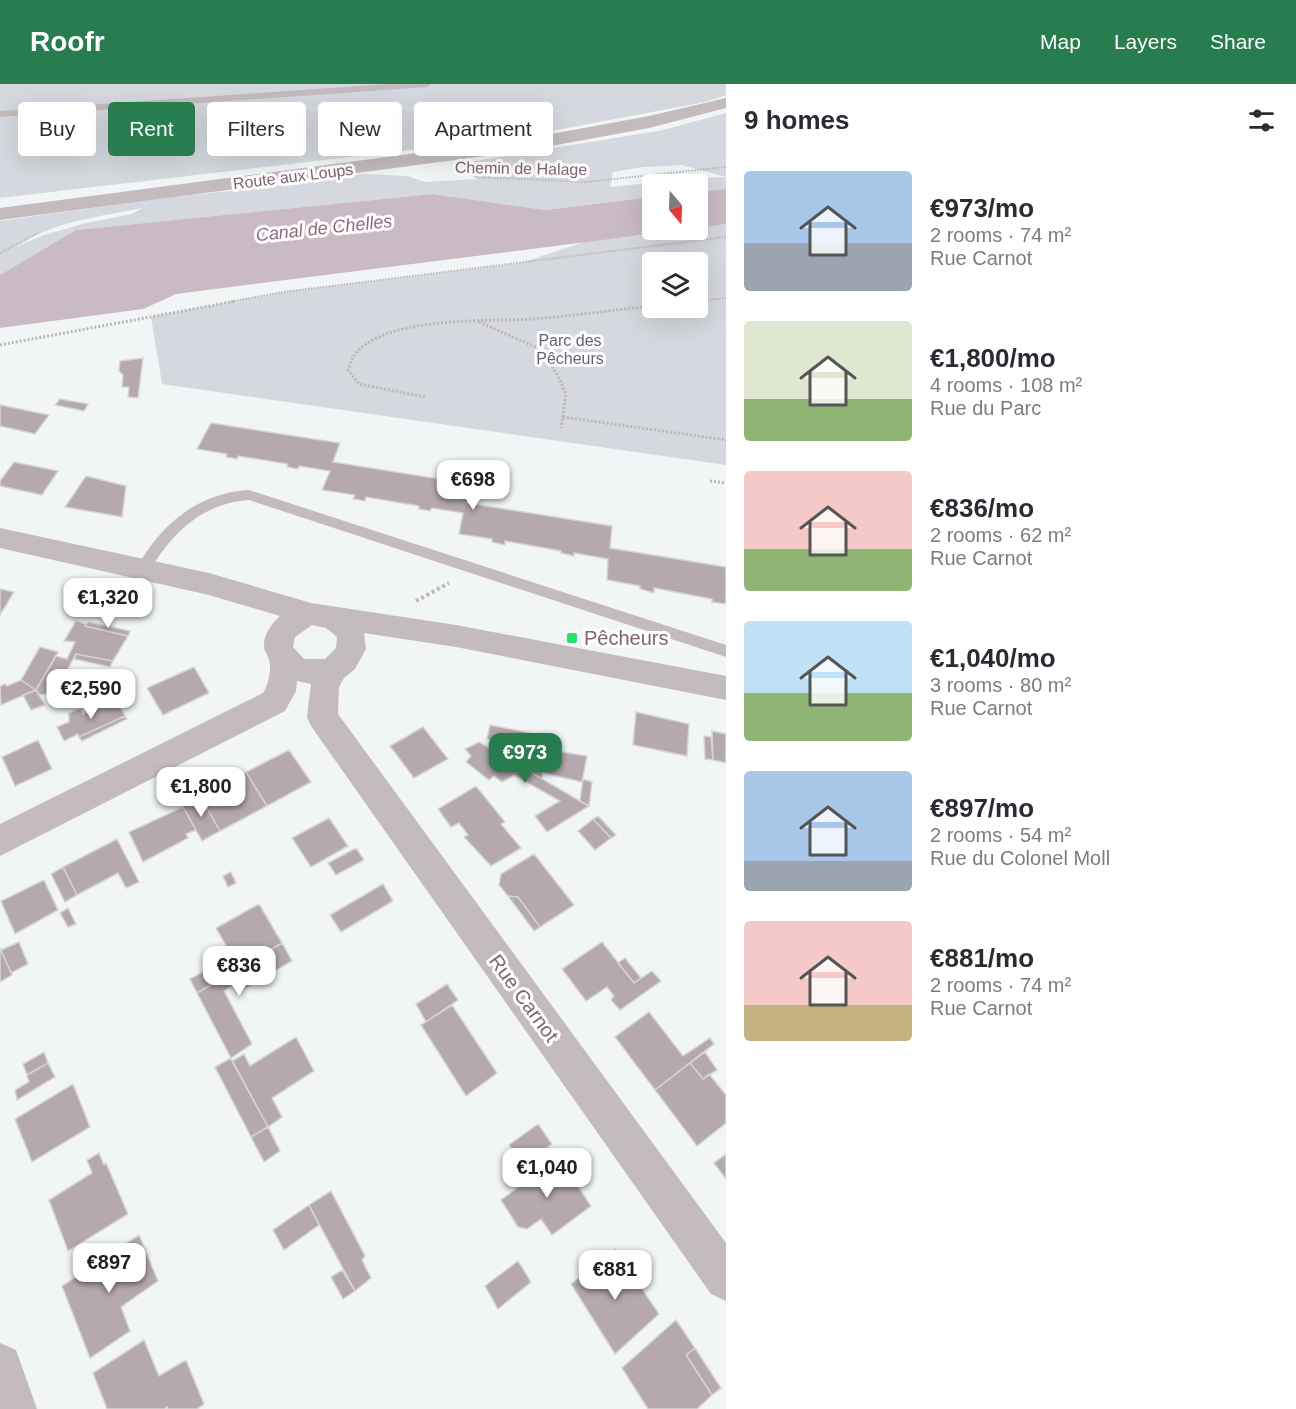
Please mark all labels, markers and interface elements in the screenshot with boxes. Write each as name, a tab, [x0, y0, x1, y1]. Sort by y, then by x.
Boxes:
text: Roofr	[30, 26, 105, 57]
text: Map	[1040, 30, 1081, 53]
text: Layers	[1114, 30, 1177, 53]
text: Share	[1210, 30, 1266, 53]
chip: Buy	[18, 102, 96, 156]
chip: Rent	[108, 102, 195, 156]
chip: Filters	[207, 102, 306, 156]
chip: New	[318, 102, 402, 156]
chip: Apartment	[414, 102, 553, 156]
icon: filters	[1245, 104, 1278, 137]
text: 9 homes	[744, 105, 850, 135]
street label: Chemin de Halage	[455, 159, 587, 178]
street label: Route aux Loups	[232, 161, 354, 192]
north arrow	[642, 174, 708, 240]
map controls	[642, 174, 708, 318]
text: €973/mo	[930, 193, 1034, 223]
icon: home	[792, 195, 864, 267]
water label: Canal de Chelles	[255, 211, 393, 245]
text: 2 rooms · 74 m²	[930, 224, 1071, 246]
text: Rue Carnot	[930, 247, 1032, 269]
button: layers	[642, 252, 708, 318]
park label: Parc des Pêcheurs	[536, 332, 604, 367]
text: €1,800/mo	[930, 343, 1056, 373]
icon: home	[792, 345, 864, 417]
text: 4 rooms · 108 m²	[930, 374, 1082, 396]
text: Rue du Parc	[930, 397, 1041, 419]
pin: €698	[437, 460, 509, 511]
text: €698	[451, 468, 495, 490]
text: €836/mo	[930, 493, 1034, 523]
icon: home	[792, 495, 864, 567]
text: 2 rooms · 62 m²	[930, 524, 1071, 546]
text: Rue Carnot	[930, 547, 1032, 569]
pin: €1,320	[59, 578, 157, 629]
text: €1,320	[77, 586, 139, 608]
place label: Pêcheurs	[584, 627, 669, 649]
marker: Pêcheurs	[565, 631, 579, 645]
text: €1,040/mo	[930, 643, 1056, 673]
icon: home	[792, 645, 864, 717]
pin: €2,590	[42, 669, 140, 720]
text: 3 rooms · 80 m²	[930, 674, 1071, 696]
text: €2,590	[60, 677, 122, 699]
text: Rue Carnot	[930, 697, 1032, 719]
pin: €973	[489, 733, 561, 784]
text: €973	[503, 741, 547, 763]
pin: €1,800	[152, 767, 250, 818]
text: €1,800	[170, 775, 232, 797]
text: €897/mo	[930, 793, 1034, 823]
icon: home	[792, 795, 864, 867]
text: 2 rooms · 54 m²	[930, 824, 1071, 846]
text: Rue du Colonel Moll	[930, 847, 1110, 869]
text: €881/mo	[930, 943, 1034, 973]
icon: home	[792, 945, 864, 1017]
pin: €836	[203, 946, 275, 997]
street label: Rue Carnot	[485, 950, 563, 1046]
text: €836	[217, 954, 261, 976]
text: 2 rooms · 74 m²	[930, 974, 1071, 996]
text: Rue Carnot	[930, 997, 1032, 1019]
pin: €1,040	[498, 1148, 596, 1199]
text: €1,040	[516, 1156, 578, 1178]
pin: €897	[73, 1243, 145, 1294]
pin: €881	[579, 1250, 651, 1301]
text: €897	[87, 1251, 131, 1273]
text: €881	[593, 1258, 637, 1280]

